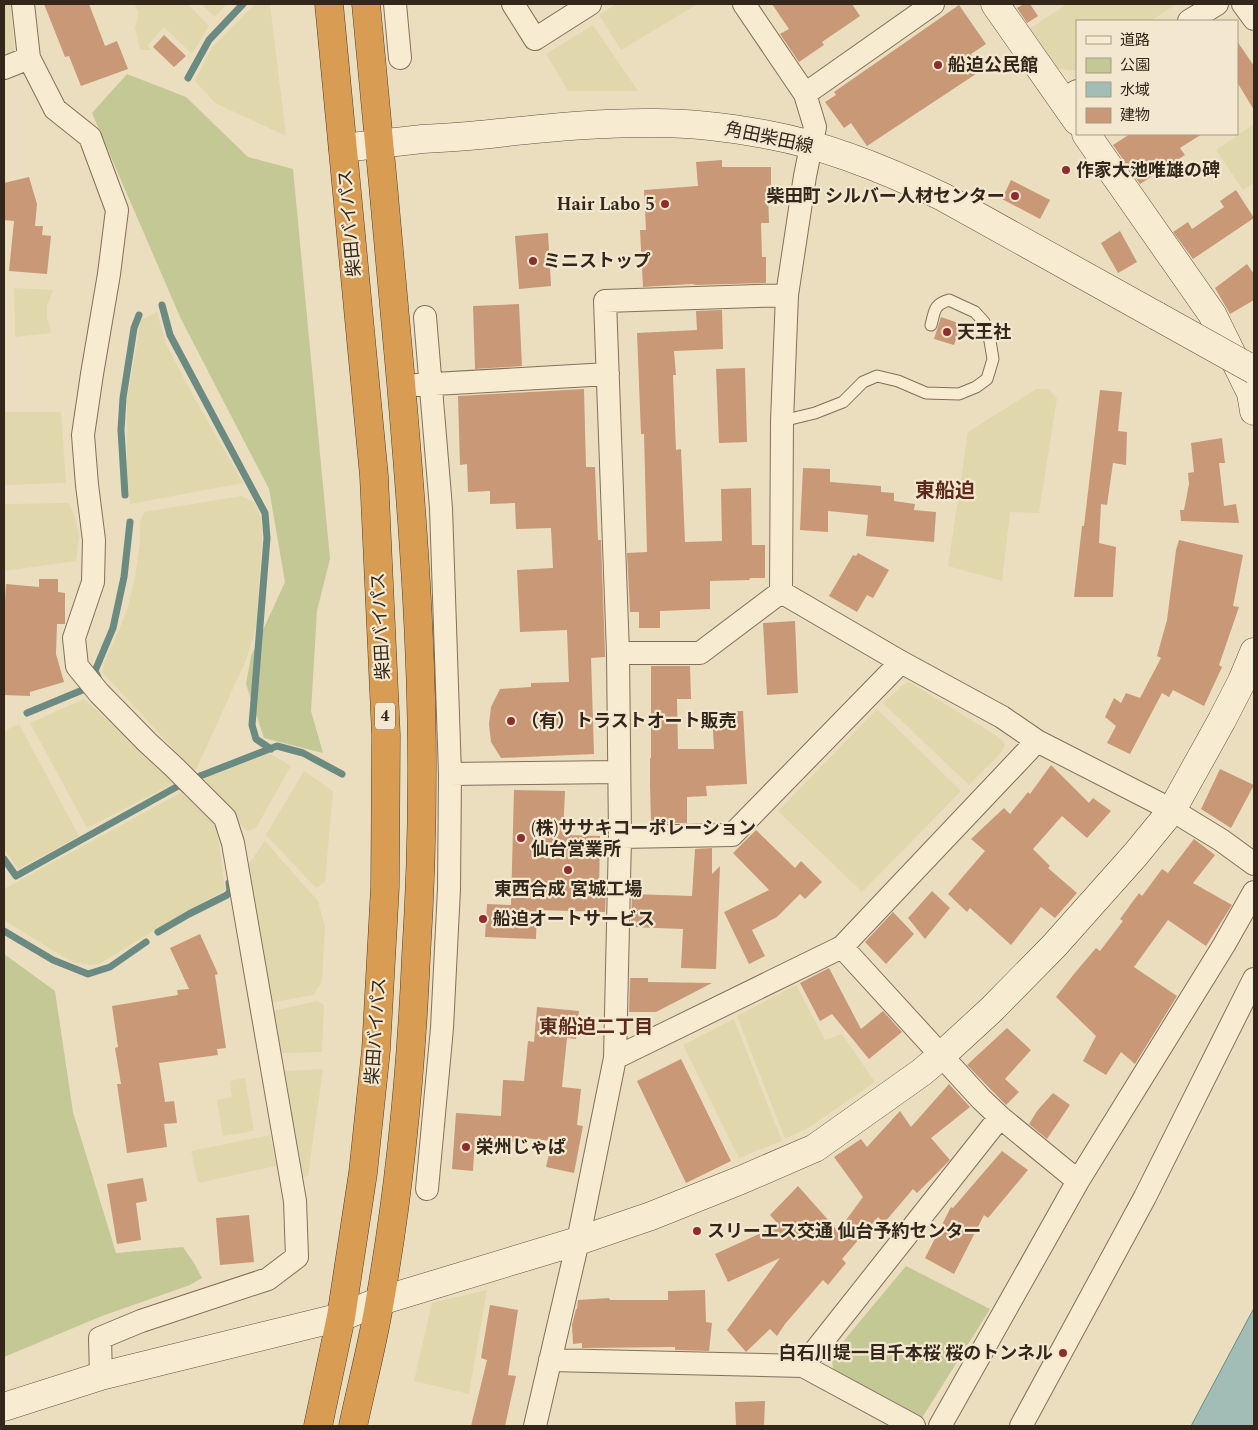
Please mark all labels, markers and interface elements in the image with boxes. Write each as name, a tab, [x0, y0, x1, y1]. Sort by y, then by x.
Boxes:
legend	[1076, 20, 1238, 135]
text: 道路	[1120, 29, 1150, 52]
place label: 船迫公民館	[948, 52, 1038, 79]
text: 公園	[1120, 54, 1150, 77]
marker: 船迫公民館	[932, 59, 944, 71]
text: 水域	[1120, 79, 1150, 102]
text: 建物	[1120, 104, 1150, 127]
street label: 角田柴田線	[722, 115, 816, 161]
place label: 作家大池唯雄の碑	[1076, 157, 1220, 184]
marker: 作家大池唯雄の碑	[1060, 164, 1072, 176]
street label: 柴田バイパス	[332, 168, 368, 278]
place label: 柴田町 シルバー人材センター	[767, 183, 1005, 210]
marker: 柴田町 シルバー人材センター	[1009, 190, 1021, 202]
place label: Hair Labo 5	[556, 191, 655, 218]
marker: Hair Labo 5	[659, 198, 671, 210]
place label: ミニストップ	[543, 248, 651, 275]
marker: ミニストップ	[527, 255, 539, 267]
place label: 天王社	[957, 319, 1011, 346]
marker: 天王社	[941, 326, 953, 338]
district label: 東船迫	[915, 476, 975, 506]
street label: 柴田バイパス	[365, 572, 397, 680]
road number: 4	[375, 702, 395, 729]
place label: （有）トラストオート販売	[521, 708, 737, 735]
marker: （有）トラストオート販売	[505, 715, 517, 727]
place label: (株)ササキコーポレーション 仙台営業所	[531, 815, 756, 863]
marker: (株)ササキコーポレーション 仙台営業所	[515, 832, 527, 844]
marker: 東西合成 宮城工場	[562, 864, 574, 876]
place label: 東西合成 宮城工場	[494, 876, 642, 903]
place label: 船迫オートサービス	[493, 906, 655, 933]
marker: 船迫オートサービス	[477, 913, 489, 925]
street label: 柴田バイパス	[359, 976, 393, 1086]
district label: 東船迫二丁目	[539, 1013, 653, 1042]
place label: 栄州じゃぱ	[476, 1134, 566, 1161]
marker: 栄州じゃぱ	[460, 1141, 472, 1153]
place label: スリーエス交通 仙台予約センター	[707, 1218, 982, 1245]
marker: スリーエス交通 仙台予約センター	[691, 1225, 703, 1237]
place label: 白石川堤一目千本桜 桜のトンネル	[779, 1340, 1053, 1367]
marker: 白石川堤一目千本桜 桜のトンネル	[1057, 1347, 1069, 1359]

